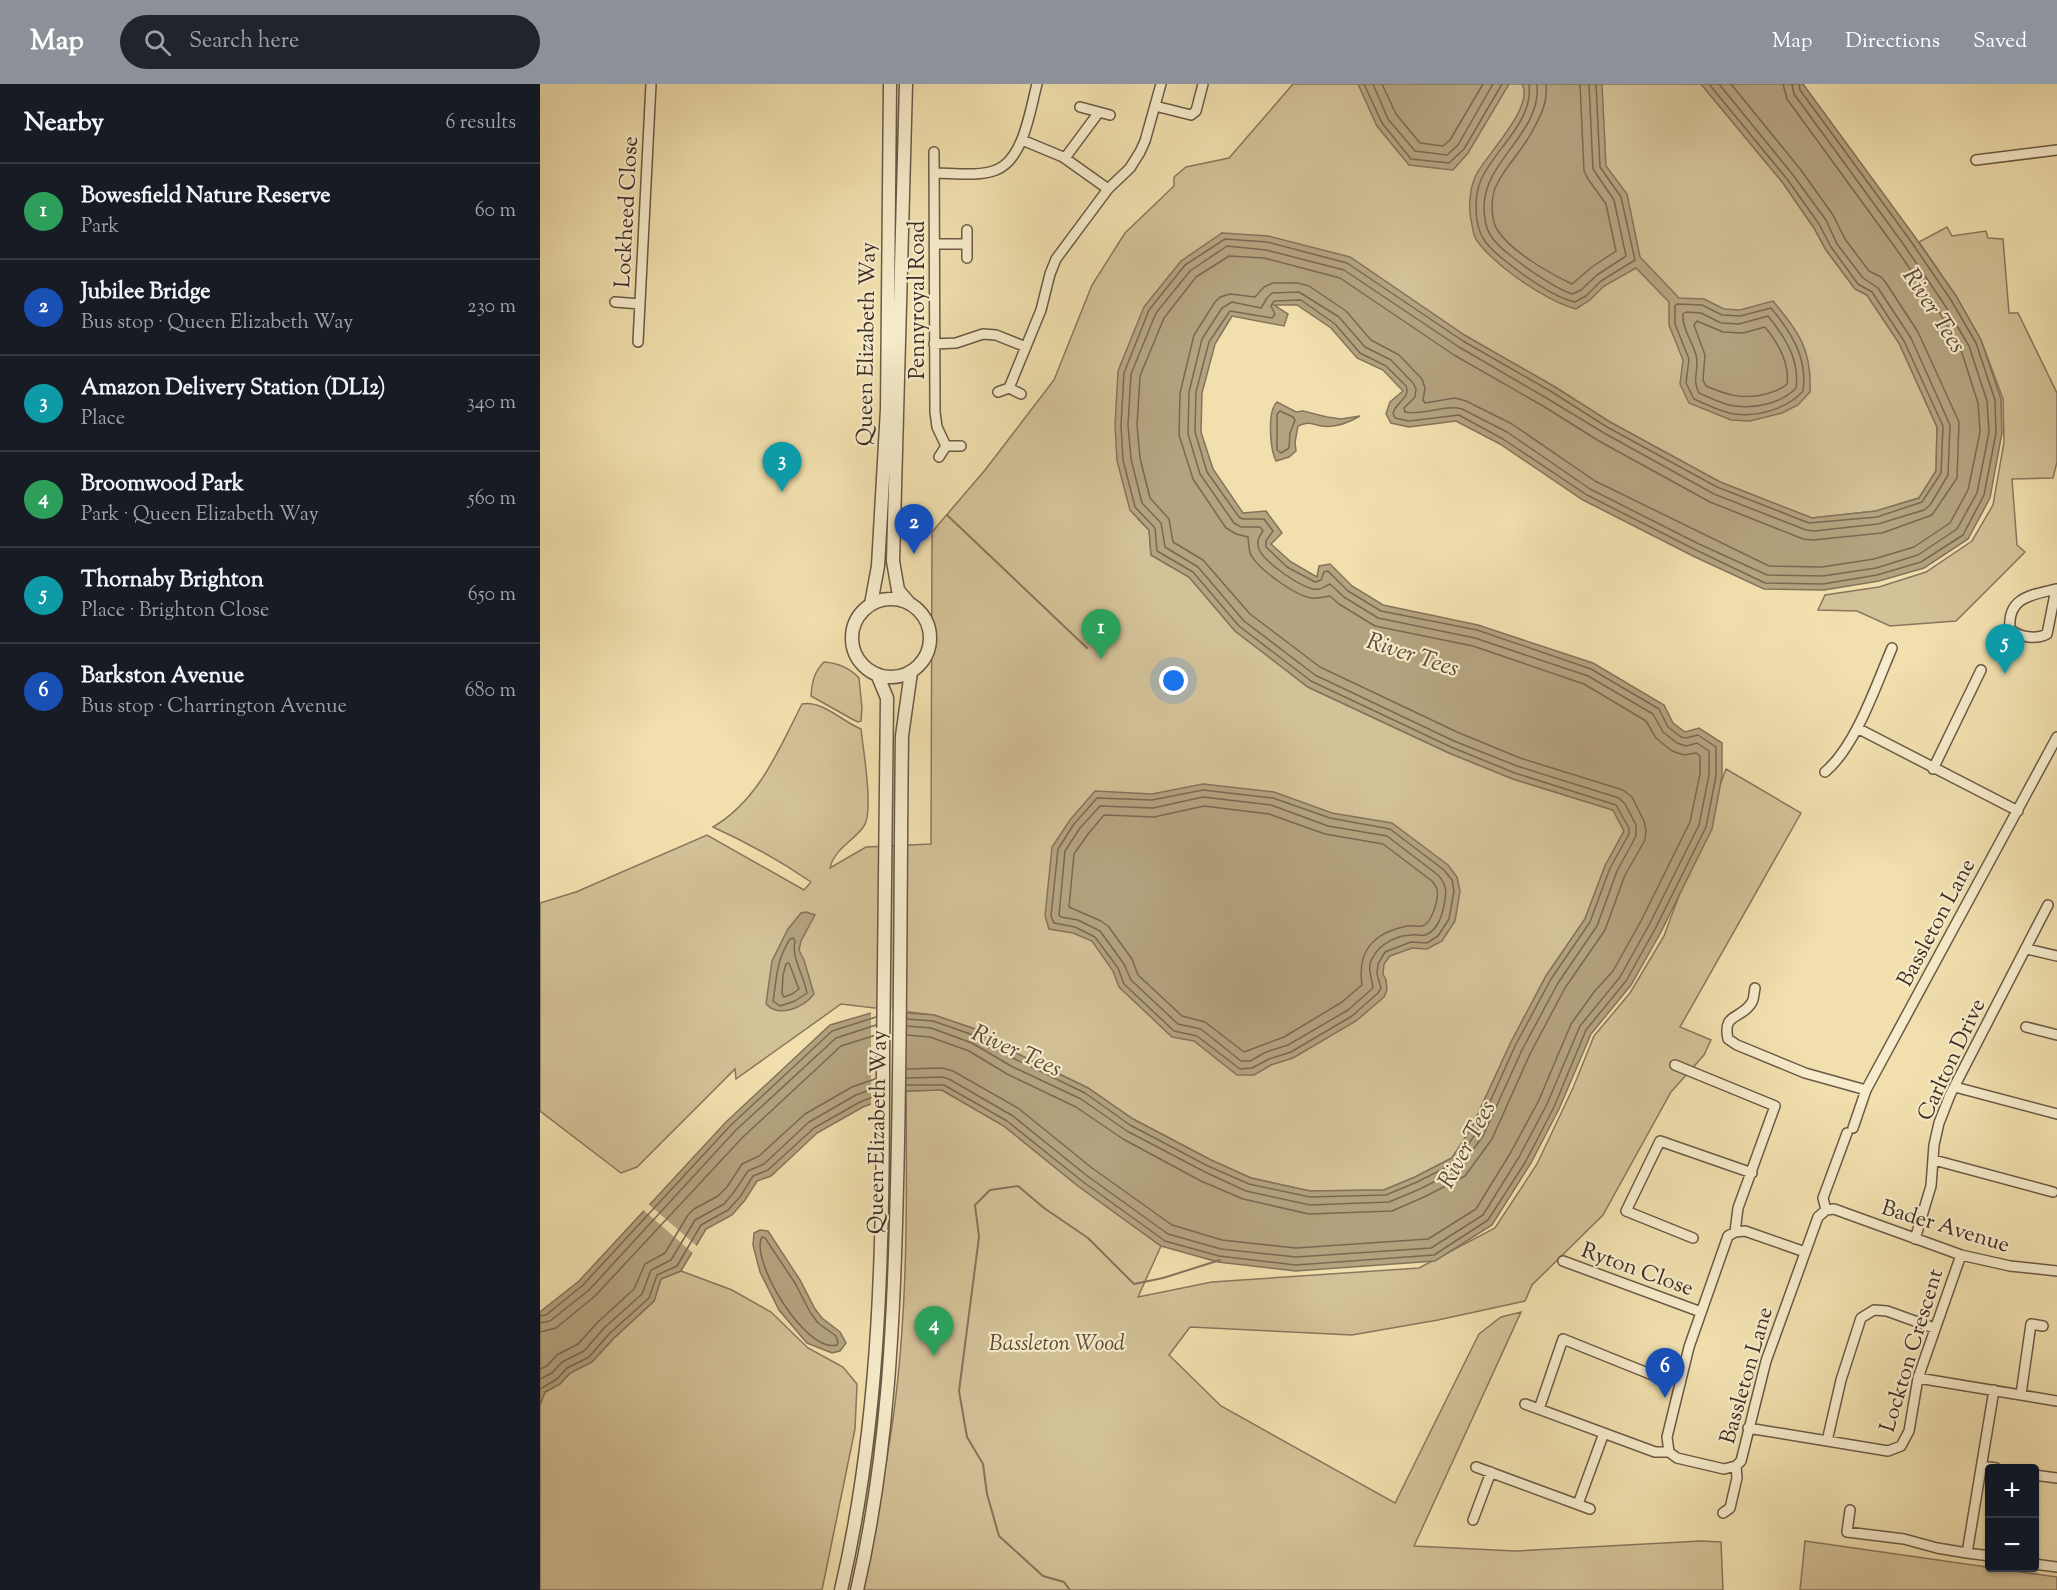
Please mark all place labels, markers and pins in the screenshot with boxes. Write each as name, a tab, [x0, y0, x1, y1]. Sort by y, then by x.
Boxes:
pin: 3	[762, 442, 802, 492]
pin: 2	[894, 504, 934, 554]
pin: 1	[1082, 610, 1120, 659]
pin: 5	[1986, 624, 2024, 674]
pin: 4	[914, 1306, 954, 1356]
pin: 6	[1646, 1348, 1684, 1398]

